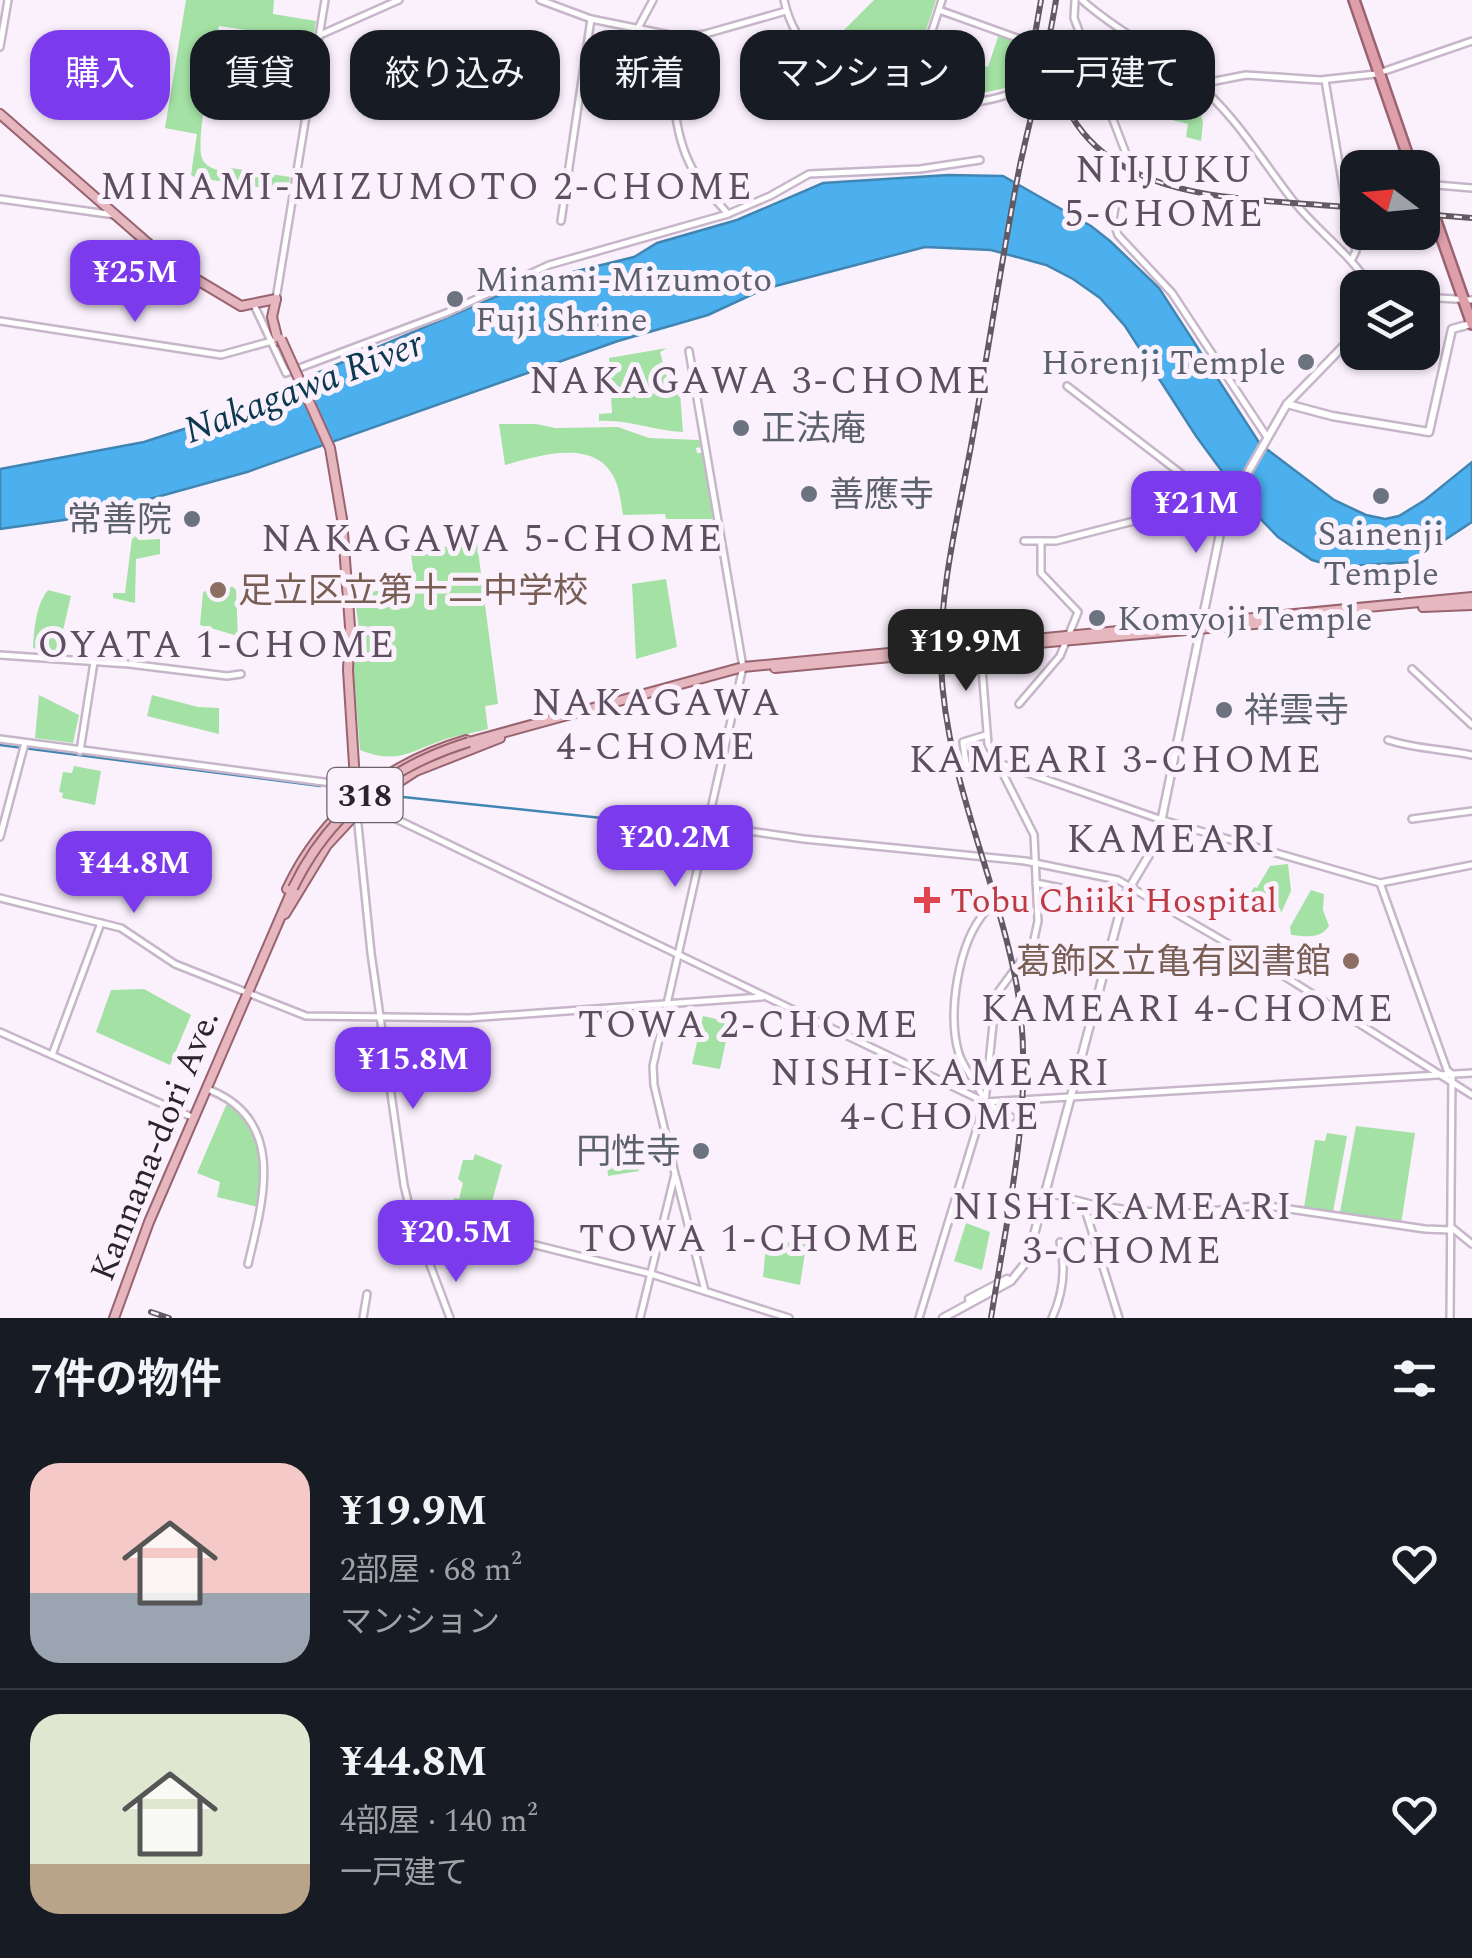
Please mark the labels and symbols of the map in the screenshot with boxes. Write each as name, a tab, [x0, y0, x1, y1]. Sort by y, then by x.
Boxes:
district label: NIIJUKU 5-CHOME	[1065, 142, 1265, 244]
north arrow	[1340, 150, 1440, 250]
district label: MINAMI-MIZUMOTO 2-CHOME	[100, 159, 754, 217]
pin: ¥25M	[76, 240, 194, 325]
place label: Minami-Mizumoto Fuji Shrine	[475, 254, 772, 347]
marker: Minami-Mizumoto Fuji Shrine	[444, 288, 466, 310]
water label: Nakagawa River	[175, 315, 433, 460]
place label: Hōrenji Temple	[1041, 337, 1286, 390]
marker: Hōrenji Temple	[1295, 351, 1317, 373]
district label: NAKAGAWA 3-CHOME	[529, 353, 993, 411]
place label: 正法庵	[761, 403, 866, 456]
marker: 正法庵	[730, 417, 752, 439]
place label: 善應寺	[829, 469, 934, 522]
pin: ¥21M	[1137, 471, 1255, 556]
marker: 善應寺	[798, 483, 820, 505]
marker: Sainenji Temple	[1370, 485, 1392, 507]
place label: 常善院	[67, 494, 172, 547]
marker: 常善院	[181, 508, 203, 530]
place label: Sainenji Temple	[1318, 508, 1444, 601]
district label: NAKAGAWA 5-CHOME	[261, 511, 725, 569]
place label: 足立区立第十二中学校	[238, 565, 588, 618]
marker: 足立区立第十二中学校	[207, 579, 229, 601]
place label: Komyoji Temple	[1117, 593, 1372, 646]
marker: Komyoji Temple	[1086, 607, 1108, 629]
pin: ¥19.9M	[885, 609, 1047, 694]
district label: OYATA 1-CHOME	[37, 617, 397, 675]
district label: NAKAGAWA 4-CHOME	[532, 675, 782, 777]
place label: 祥雲寺	[1244, 685, 1349, 738]
marker: 祥雲寺	[1213, 699, 1235, 721]
district label: KAMEARI 3-CHOME	[909, 732, 1323, 790]
road number: 318	[328, 768, 402, 822]
pin: ¥20.2M	[594, 805, 756, 890]
district label: KAMEARI	[1066, 810, 1278, 871]
pin: ¥44.8M	[53, 831, 215, 916]
place label: Tobu Chiiki Hospital	[950, 875, 1277, 928]
marker: Tobu Chiiki Hospital	[914, 887, 940, 913]
place label: 葛飾区立亀有図書館	[1016, 936, 1331, 989]
marker: 葛飾区立亀有図書館	[1340, 950, 1362, 972]
district label: KAMEARI 4-CHOME	[981, 981, 1395, 1039]
district label: TOWA 2-CHOME	[578, 997, 920, 1055]
street label: Kannana-dori Ave.	[77, 1002, 234, 1289]
pin: ¥15.8M	[332, 1027, 494, 1112]
district label: NISHI-KAMEARI 4-CHOME	[770, 1045, 1112, 1147]
place label: 円性寺	[576, 1126, 681, 1179]
marker: 円性寺	[690, 1140, 712, 1162]
district label: NISHI-KAMEARI 3-CHOME	[952, 1179, 1294, 1281]
pin: ¥20.5M	[375, 1200, 537, 1285]
district label: TOWA 1-CHOME	[579, 1211, 921, 1269]

